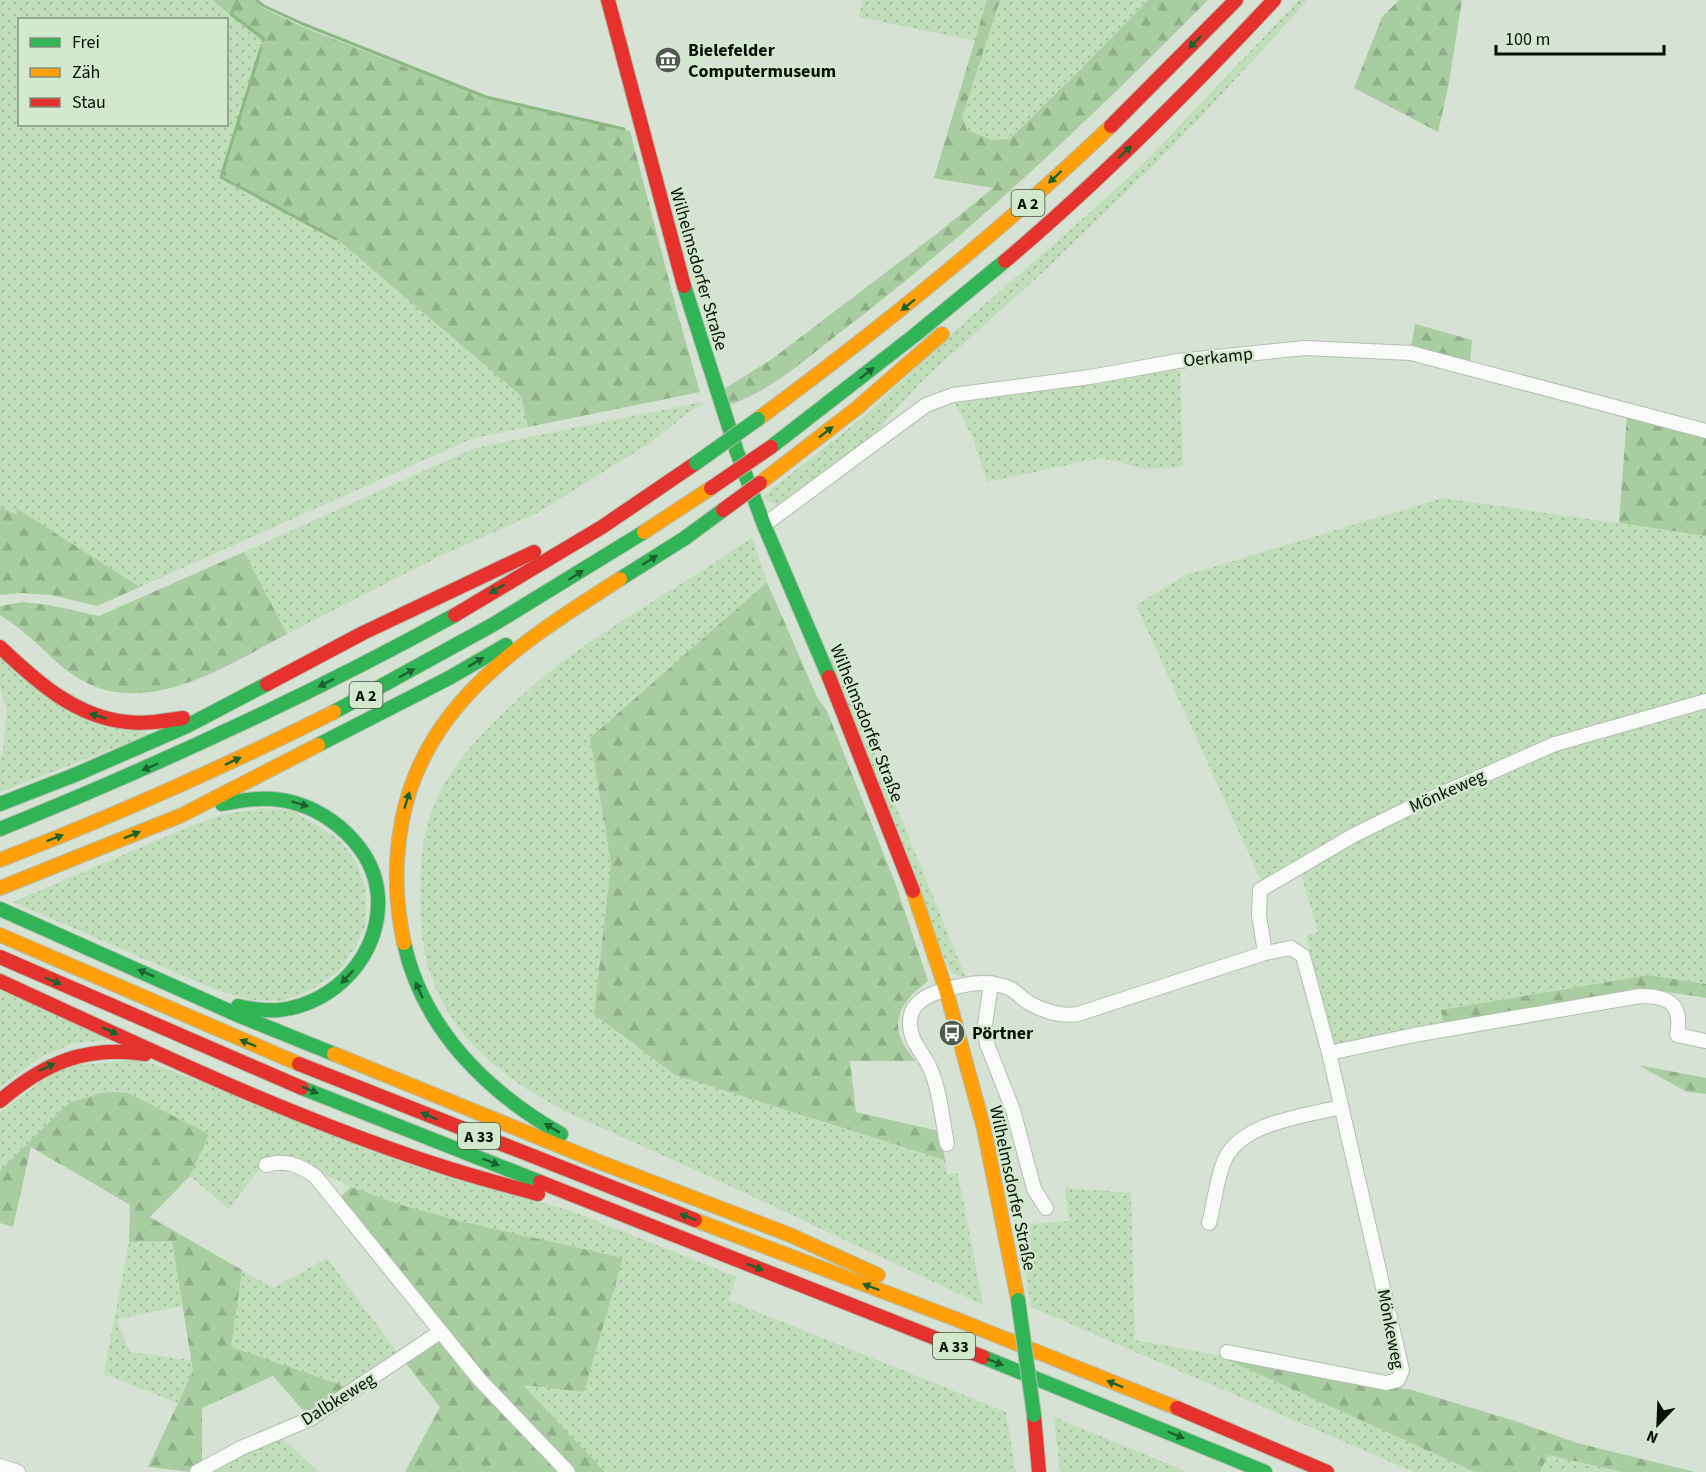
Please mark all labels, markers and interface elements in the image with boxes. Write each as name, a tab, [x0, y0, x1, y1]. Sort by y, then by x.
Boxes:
legend	[18, 18, 228, 126]
scale bar	[1496, 18, 1664, 56]
text: 100 m	[1505, 27, 1550, 52]
text: Frei	[72, 30, 100, 55]
one-way arrow	[1189, 35, 1203, 49]
place label: Bielefelder Computermuseum	[688, 38, 836, 84]
museum icon: Bielefelder Computermuseum	[653, 45, 683, 75]
text: Zäh	[72, 60, 100, 85]
text: Stau	[72, 90, 106, 115]
one-way arrow	[1117, 146, 1132, 159]
one-way arrow	[1048, 170, 1062, 184]
street label: Wilhelmsdorfer Straße	[663, 185, 734, 354]
road number: A 2	[1012, 190, 1044, 216]
one-way arrow	[900, 299, 915, 311]
street label: Oerkamp	[1182, 341, 1254, 374]
one-way arrow	[859, 367, 875, 379]
one-way arrow	[819, 427, 834, 439]
one-way arrow	[642, 555, 658, 566]
one-way arrow	[568, 570, 584, 581]
one-way arrow	[489, 584, 505, 595]
street label: Wilhelmsdorfer Straße	[823, 641, 910, 806]
one-way arrow	[468, 657, 484, 668]
one-way arrow	[399, 668, 416, 678]
one-way arrow	[318, 679, 335, 688]
road number: A 2	[350, 682, 382, 708]
one-way arrow	[89, 711, 107, 720]
one-way arrow	[225, 756, 243, 766]
one-way arrow	[141, 762, 159, 772]
street label: Mönkeweg	[1405, 764, 1489, 819]
one-way arrow	[403, 791, 412, 809]
one-way arrow	[292, 800, 310, 809]
one-way arrow	[124, 830, 142, 840]
one-way arrow	[46, 833, 64, 843]
one-way arrow	[136, 968, 154, 978]
one-way arrow	[341, 970, 355, 984]
one-way arrow	[45, 976, 63, 986]
one-way arrow	[414, 981, 424, 999]
bus stop icon: Pörtner	[937, 1018, 967, 1048]
place label: Pörtner	[972, 1021, 1034, 1046]
one-way arrow	[102, 1027, 119, 1036]
one-way arrow	[238, 1038, 256, 1048]
one-way arrow	[39, 1062, 56, 1071]
one-way arrow	[301, 1086, 319, 1096]
street label: Wilhelmsdorfer Straße	[983, 1103, 1042, 1273]
one-way arrow	[419, 1110, 437, 1120]
road number: A 33	[458, 1123, 500, 1149]
one-way arrow	[543, 1123, 560, 1133]
one-way arrow	[483, 1157, 501, 1167]
one-way arrow	[679, 1212, 697, 1222]
one-way arrow	[746, 1263, 764, 1272]
one-way arrow	[861, 1281, 879, 1291]
street label: Mönkeweg	[1371, 1287, 1411, 1371]
road number: A 33	[933, 1333, 975, 1359]
one-way arrow	[986, 1358, 1004, 1367]
street label: Dalbkeweg	[296, 1367, 380, 1432]
one-way arrow	[1106, 1379, 1124, 1388]
north arrow	[1628, 1394, 1688, 1454]
text: N	[1643, 1425, 1662, 1449]
one-way arrow	[1167, 1430, 1185, 1440]

